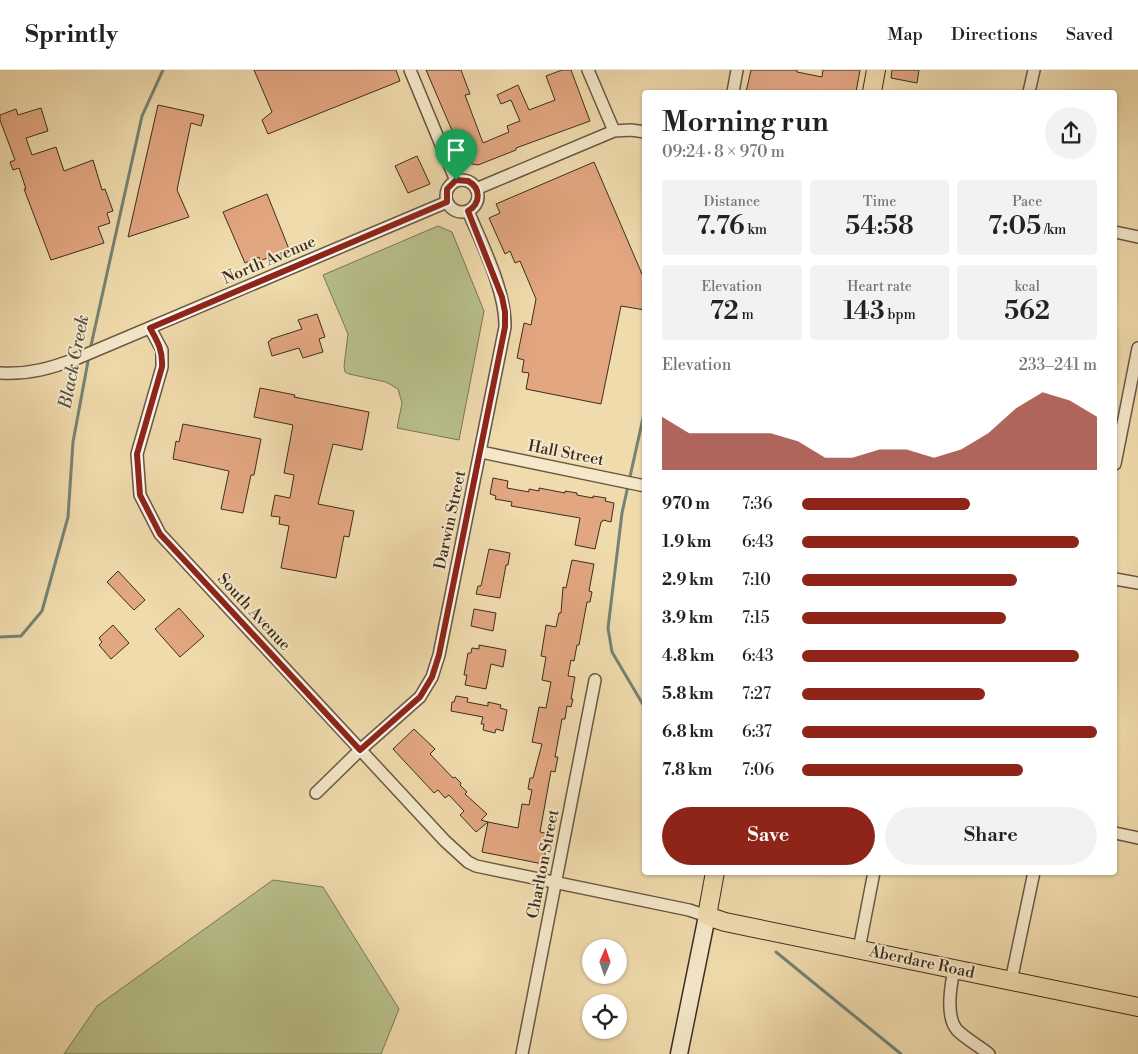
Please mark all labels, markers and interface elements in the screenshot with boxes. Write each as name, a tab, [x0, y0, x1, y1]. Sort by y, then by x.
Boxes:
text: Sprintly	[25, 20, 118, 50]
text: Map	[887, 23, 923, 46]
text: Directions	[951, 23, 1038, 46]
text: Saved	[1066, 23, 1113, 46]
text: Morning run	[662, 105, 829, 140]
button: share	[1045, 107, 1097, 159]
pin	[435, 129, 477, 180]
icon: arrive	[442, 136, 470, 164]
text: 09:24 · 8 × 970 m	[662, 142, 785, 162]
text: Distance	[704, 193, 760, 211]
text: Time	[863, 193, 896, 211]
text: Pace	[1012, 193, 1042, 211]
text: 7.76	[697, 211, 745, 242]
text: 54:58	[845, 211, 914, 242]
text: 7:05	[988, 211, 1041, 242]
text: km	[745, 221, 767, 239]
text: /km	[1041, 221, 1066, 239]
street label: North Avenue	[219, 231, 319, 289]
text: Elevation	[702, 278, 762, 296]
text: Heart rate	[847, 278, 912, 296]
text: kcal	[1014, 278, 1040, 296]
text: 72	[710, 296, 739, 327]
text: 143	[843, 296, 885, 327]
text: 562	[1004, 296, 1050, 327]
text: m	[739, 306, 754, 324]
text: bpm	[885, 306, 916, 324]
water label: Black Creek	[53, 313, 94, 412]
text: Elevation	[662, 355, 731, 375]
text: 233–241 m	[1019, 355, 1097, 375]
street label: Hall Street	[526, 436, 606, 470]
street label: Darwin Street	[430, 468, 470, 571]
text: 970 m	[662, 494, 710, 514]
text: 7:36	[742, 494, 772, 514]
text: 1.9 km	[662, 532, 711, 552]
text: 6:43	[742, 532, 774, 552]
street label: South Avenue	[213, 569, 295, 655]
text: 2.9 km	[662, 570, 713, 590]
text: 7:10	[742, 570, 771, 590]
text: 3.9 km	[662, 608, 713, 628]
text: 7:15	[742, 608, 770, 628]
text: 4.8 km	[662, 646, 714, 666]
text: 6:43	[742, 646, 774, 666]
text: 5.8 km	[662, 684, 714, 704]
text: 7:27	[742, 684, 771, 704]
text: 6.8 km	[662, 722, 714, 742]
text: 6:37	[742, 722, 772, 742]
text: 7.8 km	[662, 760, 712, 780]
text: 7:06	[742, 760, 774, 780]
street label: Charlton Street	[523, 807, 563, 920]
button: Save	[662, 807, 875, 865]
button: Share	[885, 807, 1097, 865]
north arrow	[582, 939, 628, 984]
map controls	[582, 939, 627, 1039]
street label: Aberdare Road	[867, 941, 976, 983]
button: locate	[582, 994, 627, 1039]

